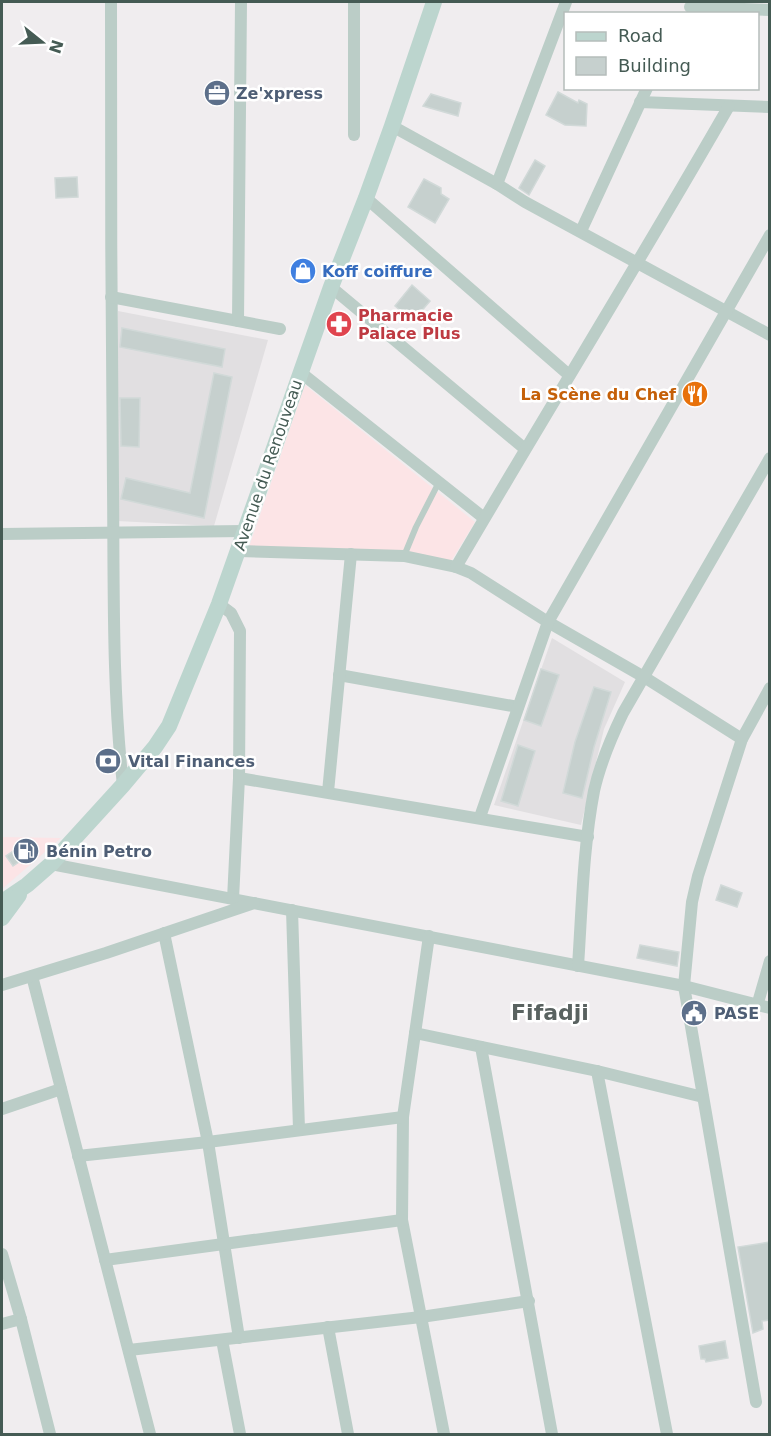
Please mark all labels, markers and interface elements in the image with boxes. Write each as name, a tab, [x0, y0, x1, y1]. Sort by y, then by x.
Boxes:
north arrow	[12, 12, 72, 72]
legend	[564, 12, 759, 90]
text: Road	[618, 25, 663, 46]
text: N	[45, 37, 67, 56]
text: Building	[618, 55, 691, 76]
office icon: Ze'xpress	[202, 78, 232, 108]
place label: Ze'xpress	[236, 84, 323, 103]
shop icon: Koff coiffure	[288, 256, 318, 286]
place label: Koff coiffure	[322, 262, 433, 281]
place label: Pharmacie Palace Plus	[358, 306, 460, 343]
pharmacy icon: Pharmacie Palace Plus	[324, 309, 354, 339]
street label: Avenue du Renouveau	[230, 377, 306, 553]
restaurant icon: La Scène du Chef	[680, 379, 710, 409]
place label: La Scène du Chef	[520, 385, 677, 404]
bank icon: Vital Finances	[93, 746, 123, 776]
place label: Vital Finances	[128, 752, 255, 771]
fuel station icon: Bénin Petro	[11, 836, 41, 866]
place label: Bénin Petro	[46, 842, 152, 861]
public building icon: PASE	[679, 998, 709, 1028]
district label: Fifadji	[511, 1000, 589, 1025]
place label: PASE	[714, 1004, 759, 1023]

